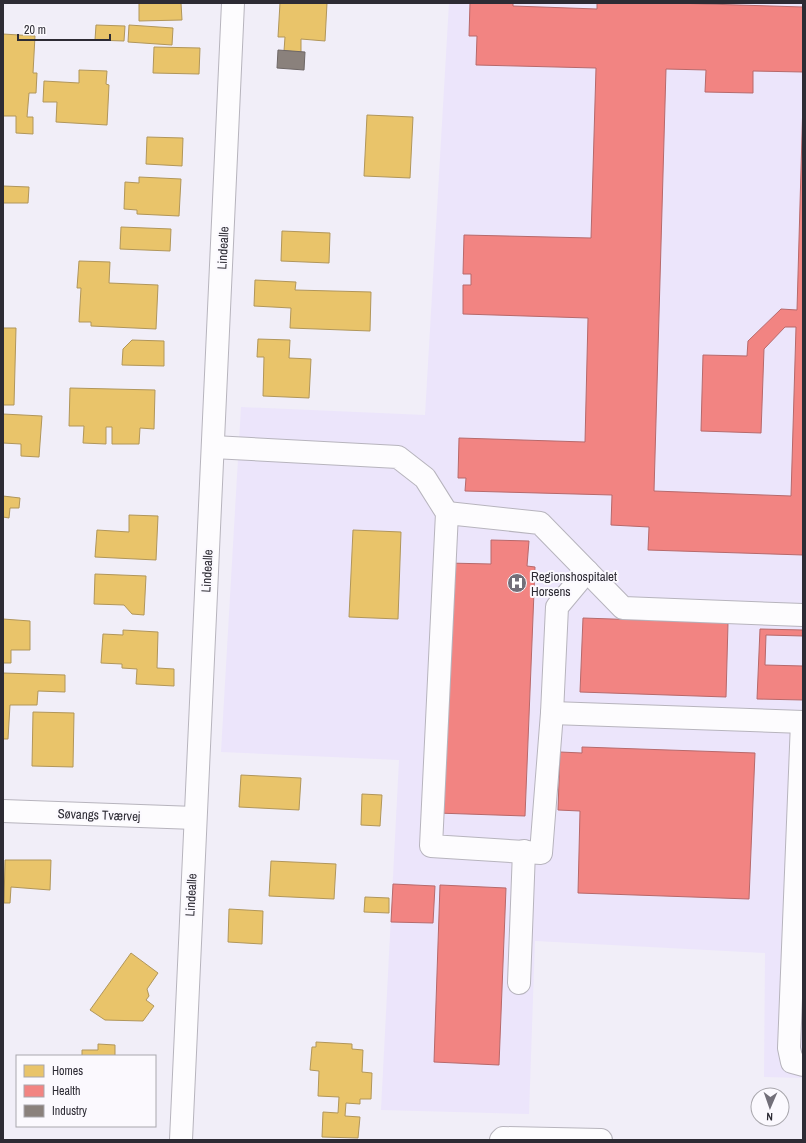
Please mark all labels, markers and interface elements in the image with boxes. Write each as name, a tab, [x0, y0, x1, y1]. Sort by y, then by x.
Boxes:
scale bar	[18, 16, 110, 42]
text: 20 m	[24, 22, 46, 38]
street label: Lindealle	[213, 226, 233, 270]
street label: Lindealle	[197, 549, 217, 593]
place label: Regionshospitalet Horsens	[531, 568, 617, 600]
hospital icon: Regionshospitalet Horsens	[506, 572, 528, 594]
street label: Søvangs Tværvej	[57, 805, 141, 825]
street label: Lindealle	[181, 873, 201, 917]
legend	[16, 1055, 156, 1127]
text: Homes	[52, 1063, 83, 1079]
text: Health	[52, 1083, 80, 1099]
north arrow	[750, 1087, 790, 1127]
text: Industry	[52, 1103, 87, 1119]
text: N	[766, 1110, 773, 1124]

